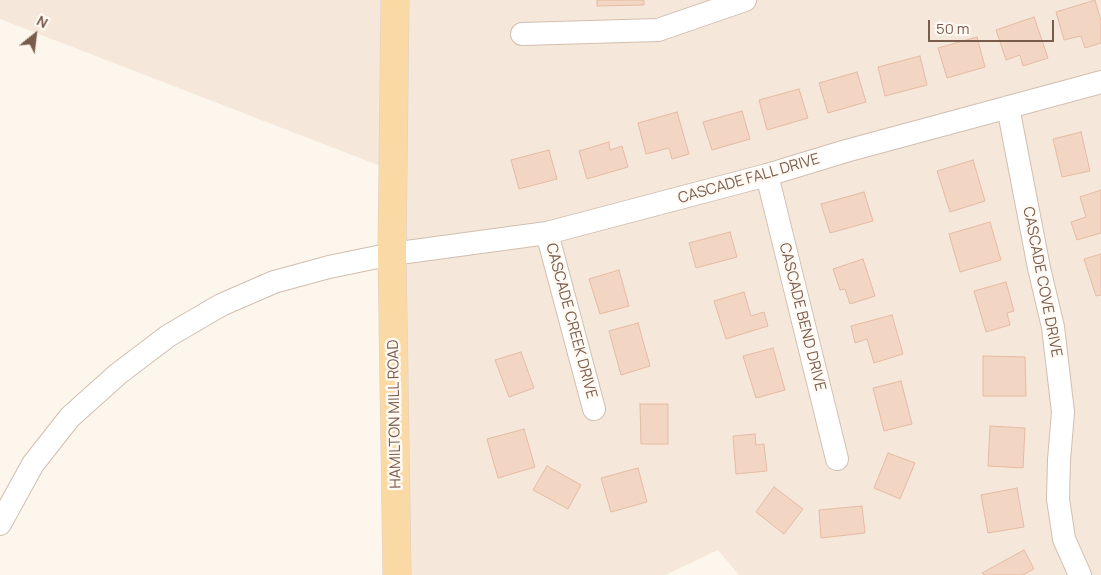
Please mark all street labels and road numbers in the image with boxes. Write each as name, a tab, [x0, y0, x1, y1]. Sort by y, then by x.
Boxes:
street label: CASCADE FALL DRIVE	[676, 150, 822, 208]
street label: CASCADE COVE DRIVE	[1019, 205, 1065, 359]
street label: CASCADE CREEK DRIVE	[542, 241, 600, 401]
street label: CASCADE BEND DRIVE	[775, 241, 829, 393]
street label: HAMILTON MILL ROAD	[385, 339, 405, 489]

